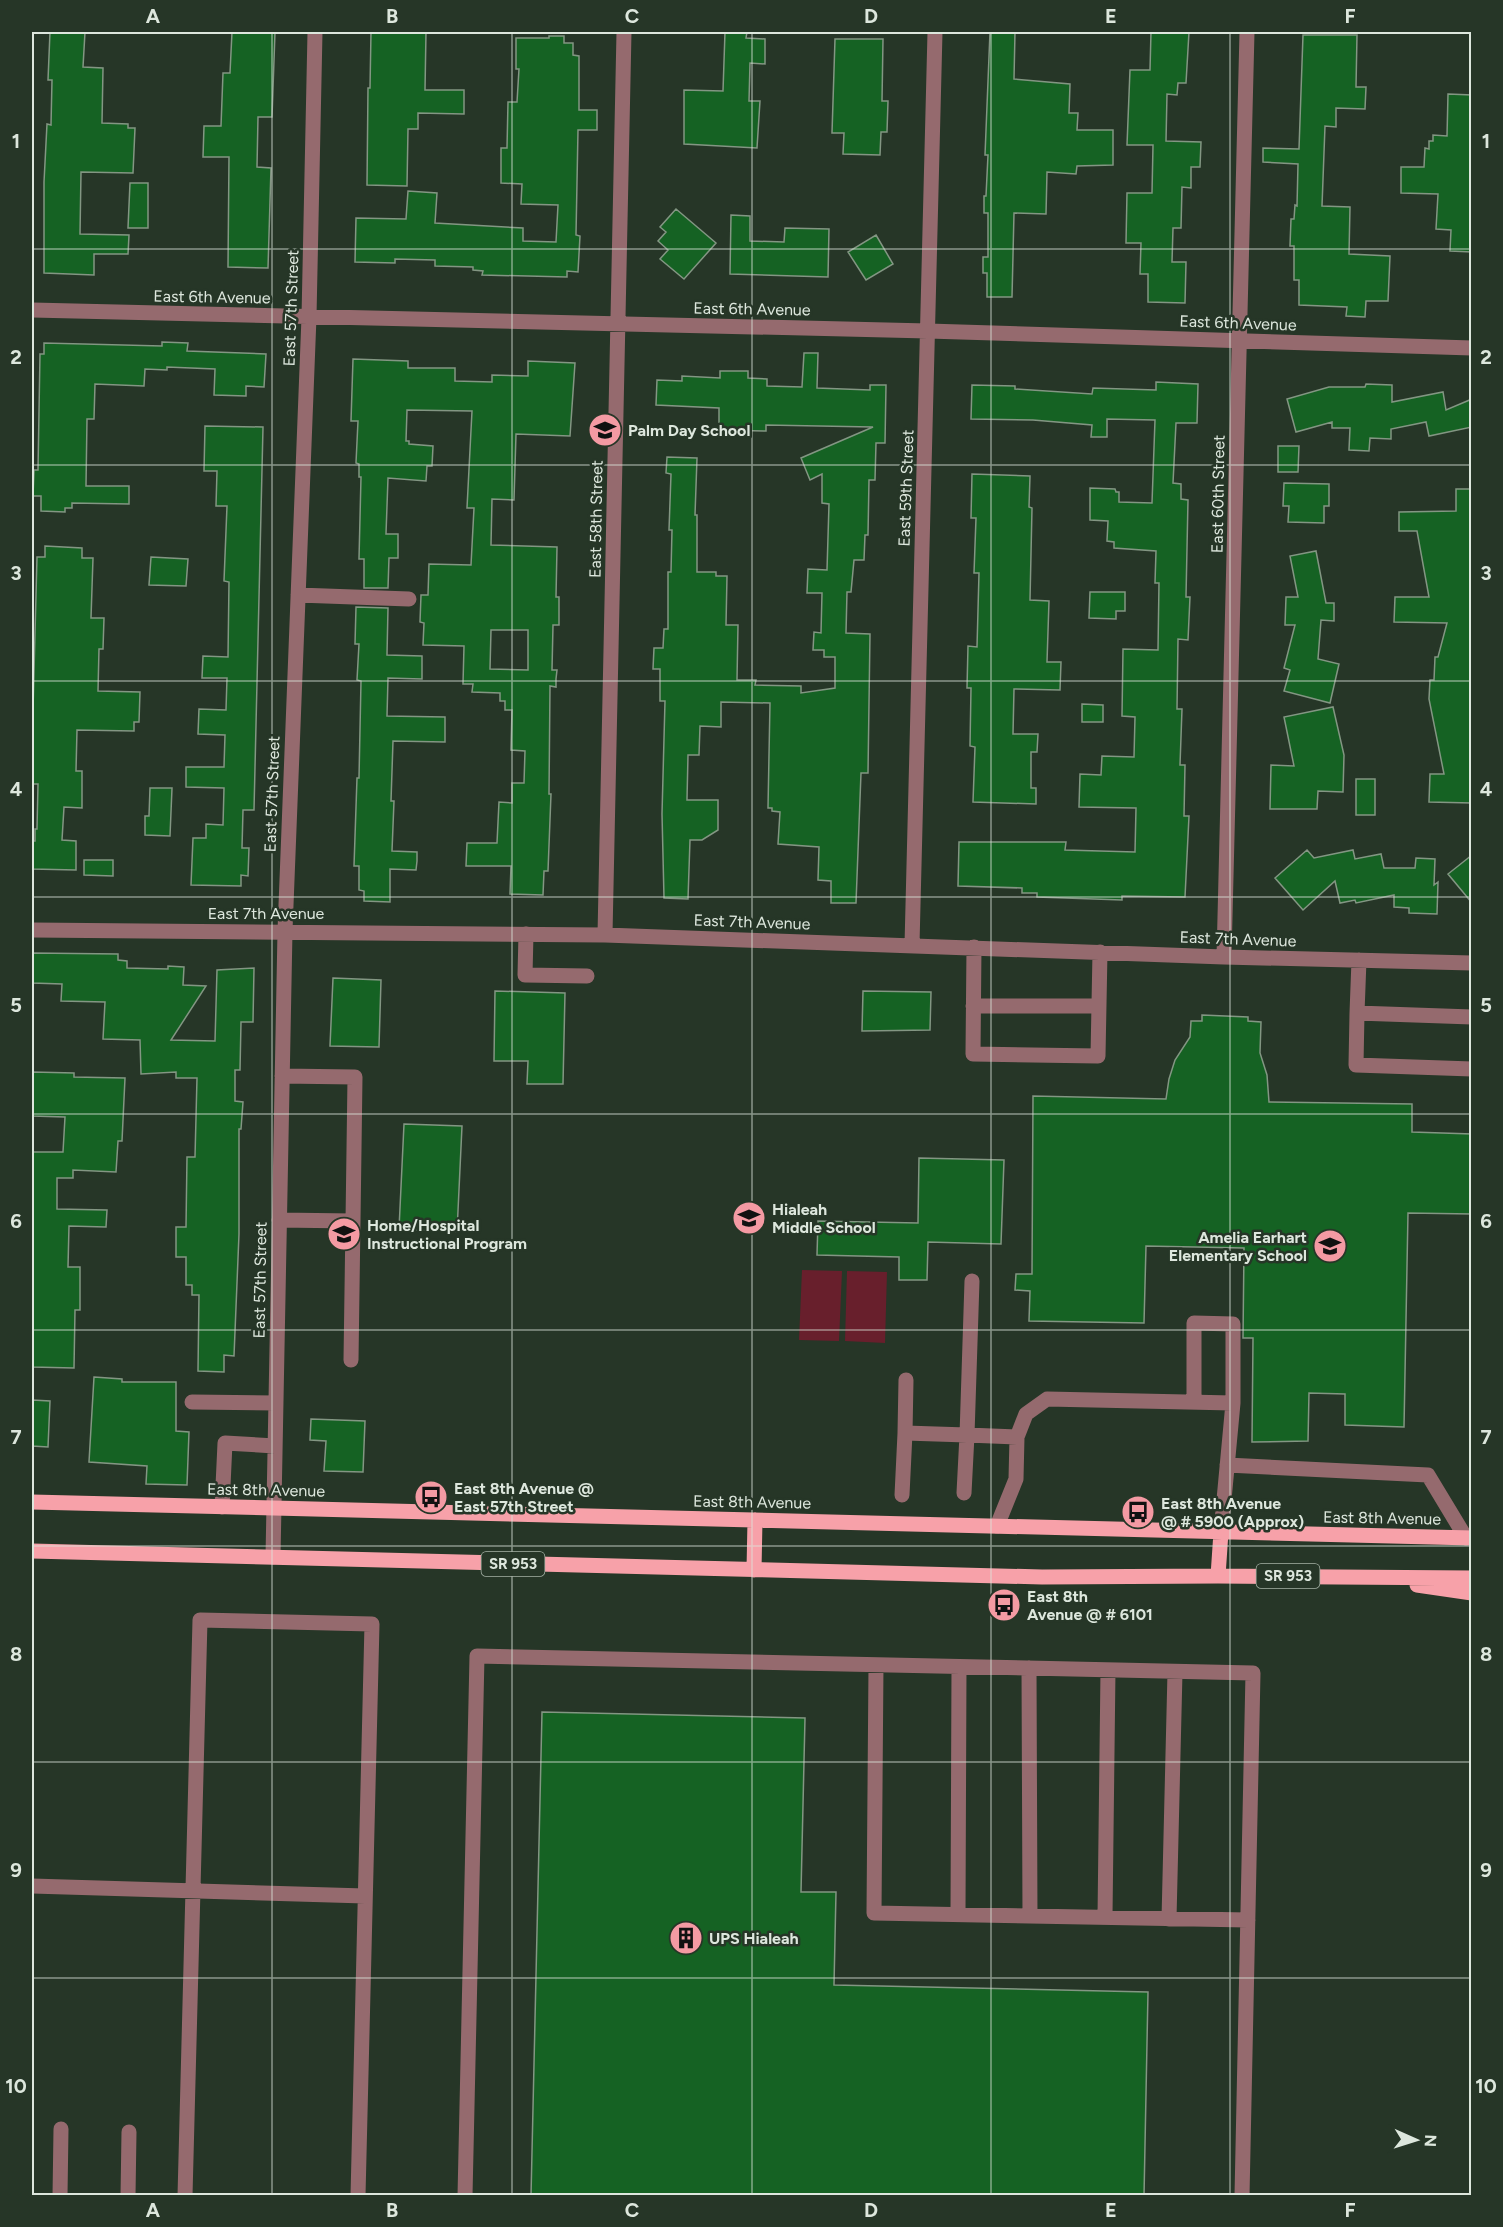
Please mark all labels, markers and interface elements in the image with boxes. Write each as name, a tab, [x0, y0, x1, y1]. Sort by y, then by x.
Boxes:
text: A	[146, 4, 161, 28]
text: B	[386, 4, 398, 28]
text: C	[625, 4, 639, 28]
text: D	[864, 4, 878, 28]
text: E	[1105, 4, 1117, 28]
text: F	[1344, 4, 1356, 28]
text: 1	[12, 129, 20, 153]
text: 1	[1482, 129, 1490, 153]
street label: East 57th Street	[279, 249, 303, 367]
street label: East 6th Avenue	[153, 286, 271, 308]
street label: East 6th Avenue	[693, 298, 811, 320]
street label: East 6th Avenue	[1179, 311, 1297, 335]
text: 2	[10, 345, 22, 369]
text: 2	[1480, 345, 1492, 369]
school or university icon: Palm Day School	[587, 412, 623, 448]
place label: Palm Day School	[628, 421, 750, 440]
street label: East 59th Street	[894, 429, 918, 547]
street label: East 60th Street	[1207, 435, 1229, 553]
street label: East 58th Street	[585, 460, 607, 578]
text: 3	[10, 561, 22, 585]
text: 3	[1480, 561, 1492, 585]
street label: East 57th Street	[260, 735, 284, 853]
text: 4	[10, 777, 23, 801]
text: 4	[1480, 777, 1493, 801]
street label: East 7th Avenue	[208, 904, 325, 923]
street label: East 7th Avenue	[693, 910, 811, 934]
street label: East 7th Avenue	[1179, 927, 1297, 951]
text: 5	[10, 993, 22, 1017]
text: 5	[1480, 993, 1492, 1017]
school or university icon: Hialeah Middle School	[731, 1200, 767, 1236]
place label: Hialeah Middle School	[772, 1200, 876, 1237]
text: 6	[10, 1209, 22, 1233]
text: 6	[1480, 1209, 1492, 1233]
school or university icon: Home/Hospital Instructional Program	[326, 1216, 362, 1252]
place label: Home/Hospital Instructional Program	[367, 1216, 527, 1253]
street label: East 57th Street	[249, 1222, 271, 1338]
place label: Amelia Earhart Elementary School	[1169, 1228, 1307, 1265]
school or university icon: Amelia Earhart Elementary School	[1312, 1228, 1348, 1264]
text: 7	[10, 1425, 22, 1449]
text: 7	[1480, 1425, 1492, 1449]
street label: East 8th Avenue	[207, 1479, 325, 1501]
bus stop icon: East 8th Avenue @ East 57th Street	[413, 1479, 449, 1515]
place label: East 8th Avenue @ East 57th Street	[454, 1479, 594, 1516]
street label: East 8th Avenue	[693, 1491, 811, 1513]
bus stop icon: East 8th Avenue @ # 5900 (Approx)	[1120, 1494, 1156, 1530]
place label: East 8th Avenue @ # 5900 (Approx)	[1161, 1494, 1304, 1531]
street label: East 8th Avenue	[1323, 1507, 1441, 1529]
road number: SR 953	[482, 1552, 544, 1576]
road number: SR 953	[1256, 1564, 1320, 1588]
bus stop icon: East 8th Avenue @ # 6101	[986, 1587, 1022, 1623]
place label: East 8th Avenue @ # 6101	[1027, 1587, 1153, 1624]
text: 8	[10, 1642, 22, 1666]
text: 8	[1480, 1642, 1492, 1666]
text: 9	[10, 1858, 22, 1882]
text: 9	[1480, 1858, 1492, 1882]
building icon: UPS Hialeah	[668, 1920, 704, 1956]
place label: UPS Hialeah	[709, 1929, 799, 1948]
text: 10	[5, 2074, 27, 2098]
text: 10	[1475, 2074, 1497, 2098]
north arrow	[1386, 2110, 1446, 2170]
text: N	[1421, 2134, 1440, 2147]
text: A	[146, 2198, 161, 2222]
text: B	[386, 2198, 398, 2222]
text: C	[625, 2198, 639, 2222]
text: D	[864, 2198, 878, 2222]
text: E	[1105, 2198, 1117, 2222]
text: F	[1344, 2198, 1356, 2222]

